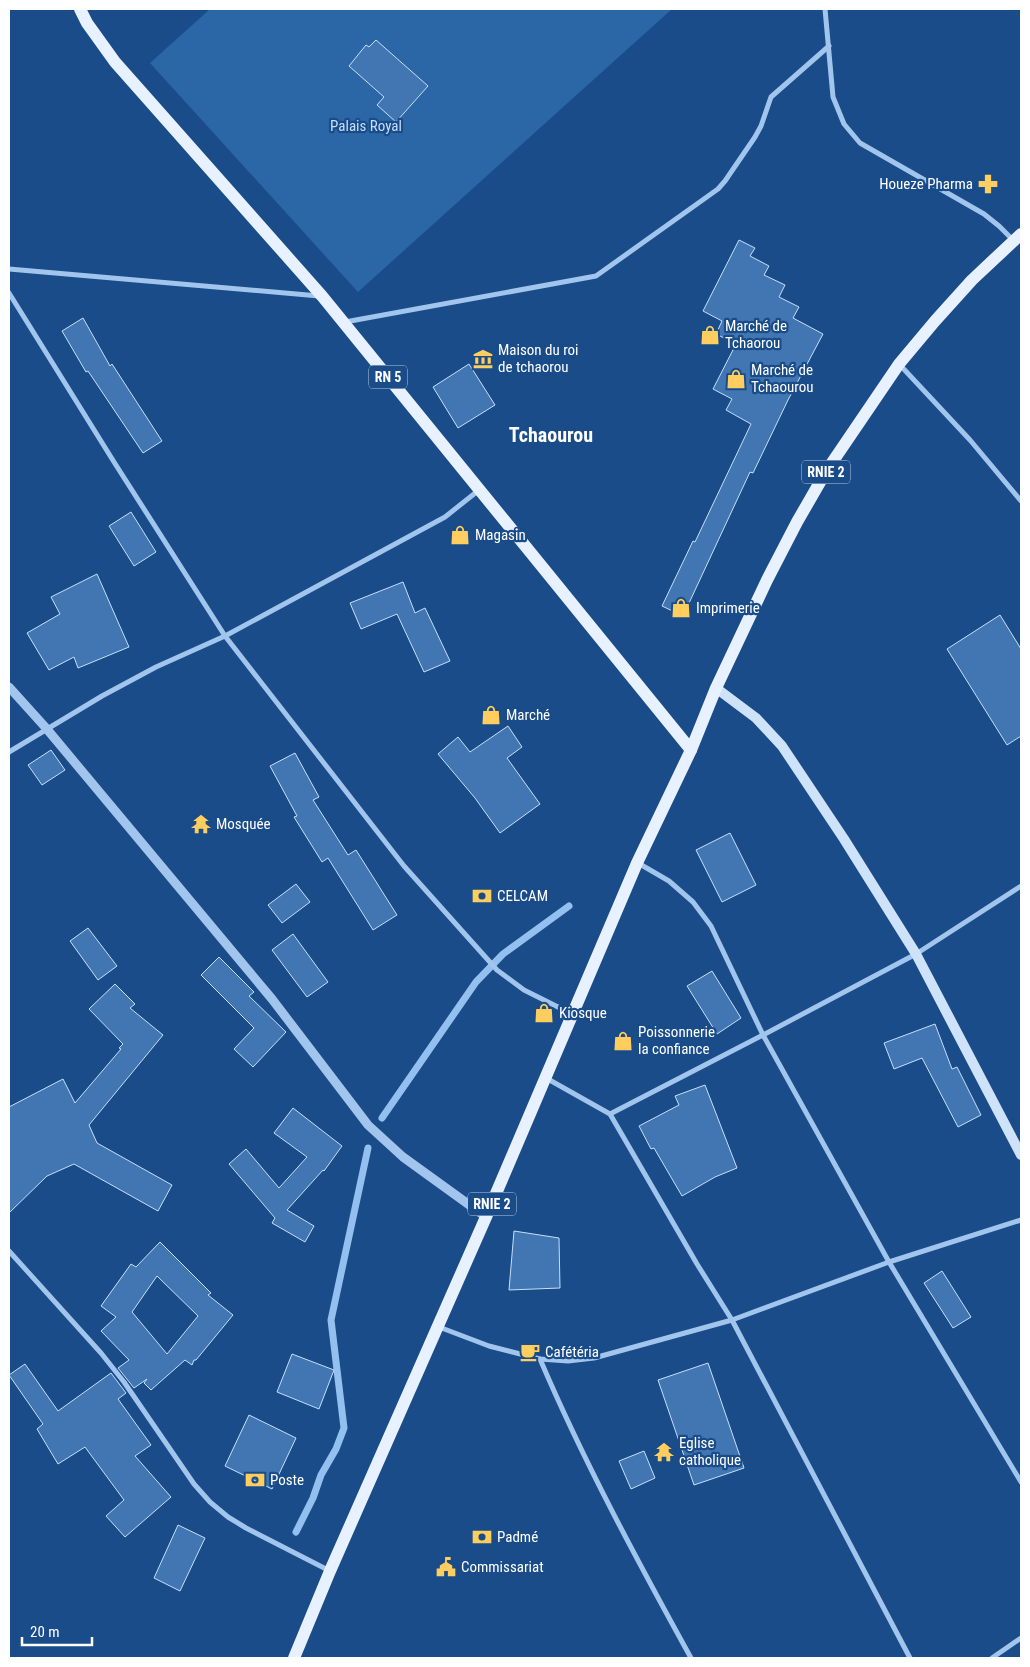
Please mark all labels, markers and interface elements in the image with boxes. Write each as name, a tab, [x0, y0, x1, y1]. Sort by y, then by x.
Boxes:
park label: Palais Royal	[330, 117, 402, 135]
pharmacy icon: Houeze Pharma	[977, 173, 999, 195]
place label: Houeze Pharma	[879, 175, 973, 193]
place label: Marché de Tchaorou	[725, 317, 787, 352]
shop icon: Marché de Tchaorou	[699, 324, 721, 346]
place label: Maison du roi de tchaorou	[498, 341, 579, 376]
museum icon: Maison du roi de tchaorou	[472, 348, 494, 370]
place label: Marché de Tchaourou	[751, 361, 813, 396]
road number: RN 5	[369, 366, 407, 388]
shop icon: Marché de Tchaourou	[725, 368, 747, 390]
district label: Tchaourou	[509, 423, 593, 447]
road number: RNIE 2	[802, 461, 850, 484]
shop icon: Magasin	[449, 524, 471, 546]
place label: Magasin	[475, 526, 526, 544]
shop icon: Imprimerie	[670, 597, 692, 619]
place label: Imprimerie	[696, 599, 760, 617]
shop icon: Marché	[480, 704, 502, 726]
place label: Marché	[506, 706, 550, 724]
temple icon: Mosquée	[190, 813, 212, 835]
place label: Mosquée	[216, 815, 271, 833]
bank icon: CELCAM	[471, 885, 493, 907]
place label: CELCAM	[497, 887, 548, 905]
shop icon: Kiosque	[533, 1002, 555, 1024]
place label: Kiosque	[559, 1004, 607, 1022]
place label: Poissonnerie la confiance	[638, 1023, 715, 1058]
shop icon: Poissonnerie la confiance	[612, 1030, 634, 1052]
road number: RNIE 2	[468, 1192, 516, 1216]
cafe icon: Cafétéria	[519, 1341, 541, 1363]
place label: Cafétéria	[545, 1343, 599, 1361]
place label: Eglise catholique	[679, 1434, 741, 1469]
temple icon: Eglise catholique	[653, 1441, 675, 1463]
bank icon: Poste	[244, 1469, 266, 1491]
place label: Poste	[270, 1471, 304, 1489]
bank icon: Padmé	[471, 1526, 493, 1548]
place label: Padmé	[497, 1528, 538, 1546]
public building icon: Commissariat	[435, 1556, 457, 1578]
place label: Commissariat	[461, 1558, 544, 1576]
scale bar	[22, 1614, 92, 1646]
text: 20 m	[30, 1623, 60, 1641]

